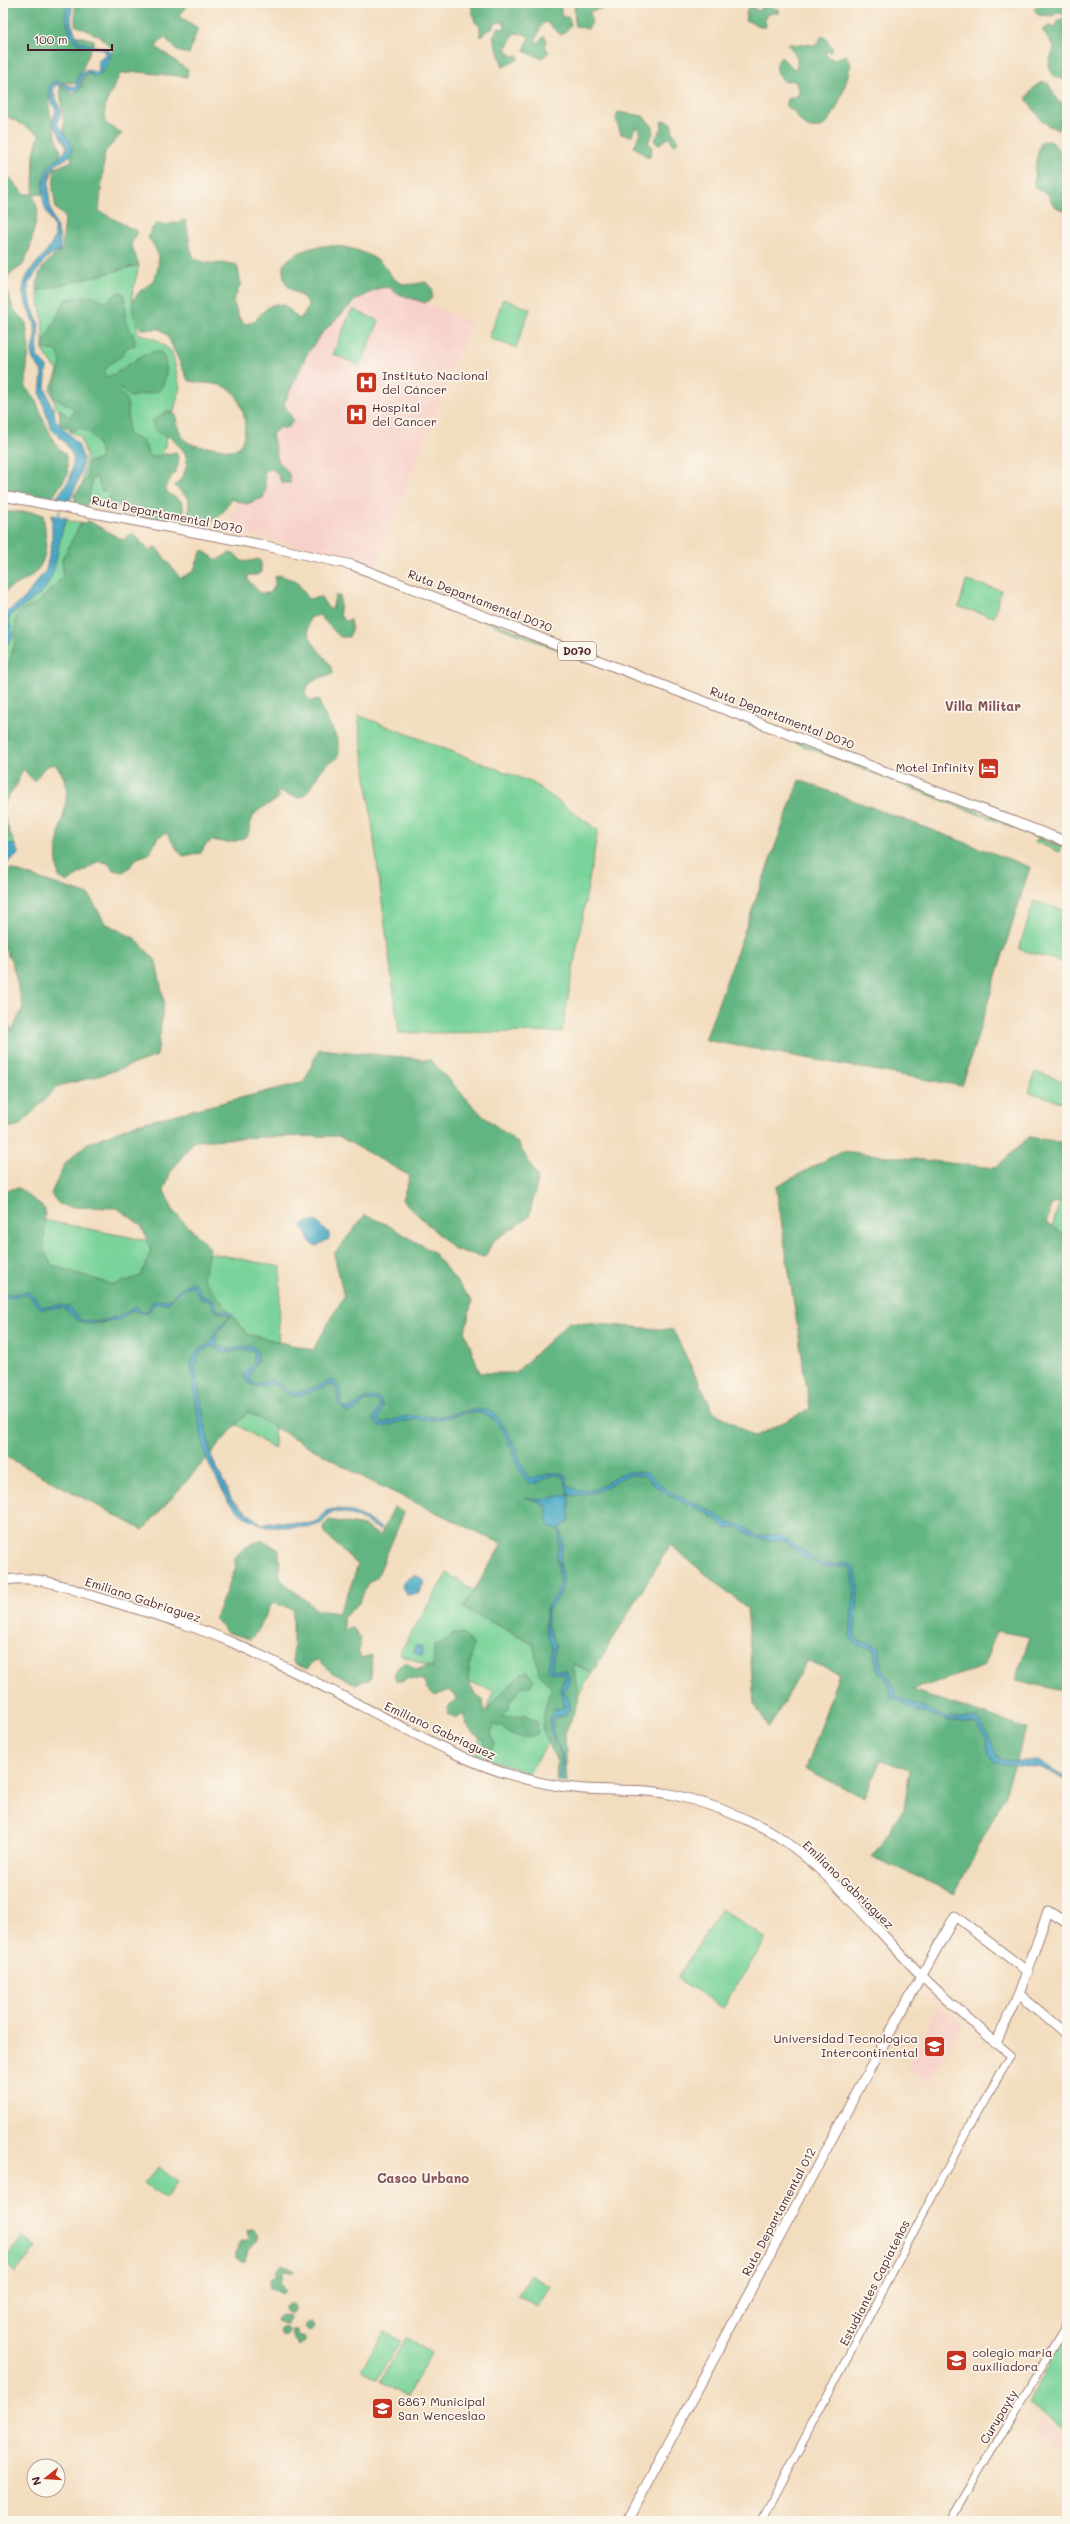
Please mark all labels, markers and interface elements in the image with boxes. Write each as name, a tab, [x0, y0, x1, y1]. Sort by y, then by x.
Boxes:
scale bar	[28, 26, 112, 52]
text: 100 m	[34, 31, 68, 47]
place label: Instituto Nacional del Cáncer	[382, 367, 488, 397]
hospital icon: Instituto Nacional del Cáncer	[353, 370, 379, 396]
place label: Hospital del Cancer	[372, 399, 437, 429]
hospital icon: Hospital del Cancer	[344, 402, 370, 428]
street label: Ruta Departamental D070	[90, 492, 244, 537]
street label: Ruta Departamental D070	[406, 565, 555, 635]
road number: D070	[558, 642, 596, 660]
street label: Ruta Departamental D070	[708, 682, 857, 752]
district label: Villa Militar	[945, 697, 1021, 714]
hotel icon: Motel Infinity	[976, 755, 1002, 781]
place label: Motel Infinity	[896, 759, 974, 775]
street label: Emiliano Gabriaguez	[83, 1573, 203, 1625]
street label: Emiliano Gabriaguez	[382, 1697, 499, 1763]
street label: Emiliano Gabriaguez	[800, 1837, 898, 1932]
place label: Universidad Tecnologica Intercontinental	[774, 2030, 918, 2060]
school or university icon: Universidad Tecnologica Intercontinental	[921, 2033, 947, 2059]
street label: Ruta Departamental 012	[738, 2145, 819, 2278]
district label: Casco Urbano	[377, 2169, 469, 2186]
street label: Estudiantes Capiateños	[835, 2217, 913, 2348]
place label: colegio maria auxiliadora	[972, 2344, 1052, 2374]
school or university icon: colegio maria auxiliadora	[944, 2347, 970, 2373]
street label: Curupayty	[976, 2386, 1021, 2447]
place label: 6867 Municipal San Wenceslao	[398, 2393, 485, 2423]
school or university icon: 6867 Municipal San Wenceslao	[369, 2396, 395, 2422]
north arrow	[26, 2458, 66, 2498]
text: N	[28, 2475, 44, 2487]

